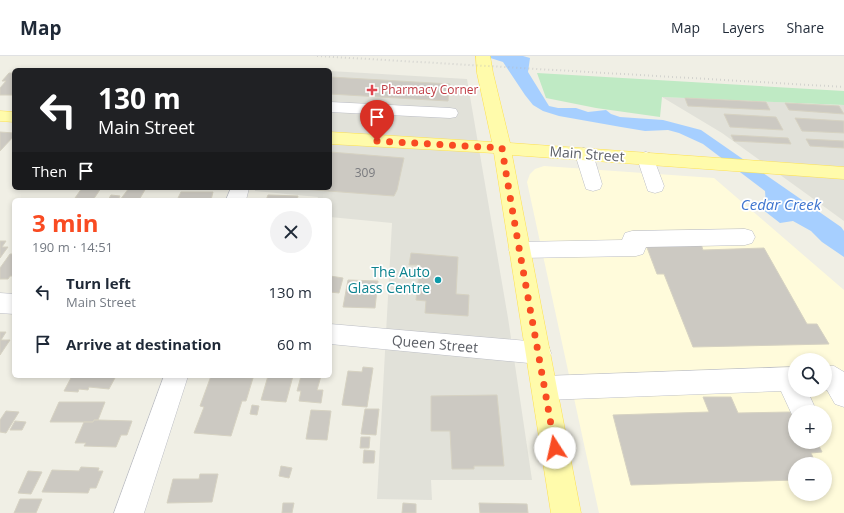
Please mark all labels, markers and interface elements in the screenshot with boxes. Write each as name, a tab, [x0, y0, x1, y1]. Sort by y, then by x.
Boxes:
text: Map	[20, 15, 61, 41]
text: Map	[671, 18, 700, 37]
text: Layers	[722, 18, 764, 37]
text: Share	[786, 18, 824, 37]
text: 130 m	[98, 79, 181, 117]
place label: Pharmacy Corner	[381, 81, 479, 98]
icon: left	[32, 84, 84, 136]
marker: Pharmacy Corner	[366, 84, 378, 96]
pin	[360, 100, 394, 141]
icon: arrive	[366, 106, 388, 128]
text: Main Street	[98, 115, 195, 139]
street label: Main Street	[549, 141, 625, 166]
icon: arrive	[75, 160, 97, 182]
text: Then	[32, 161, 67, 181]
house number: 309	[355, 164, 375, 181]
water label: Cedar Creek	[741, 194, 822, 214]
text: 3 min	[32, 206, 99, 239]
button: close	[270, 211, 312, 253]
text: 190 m · 14:51	[32, 238, 113, 256]
place label: The Auto Glass Centre	[348, 262, 430, 297]
text: Turn left	[66, 273, 131, 293]
marker: The Auto Glass Centre	[433, 275, 443, 285]
icon: left	[32, 281, 54, 303]
text: 130 m	[268, 282, 312, 302]
text: Main Street	[66, 293, 136, 311]
street label: Queen Street	[391, 330, 479, 357]
icon: arrive	[32, 333, 54, 355]
text: Arrive at destination	[66, 334, 221, 354]
text: 60 m	[277, 334, 312, 354]
map controls	[788, 353, 832, 501]
button: search	[788, 353, 832, 397]
button: +	[788, 405, 832, 449]
position arrow	[534, 427, 576, 469]
button: −	[788, 457, 832, 501]

